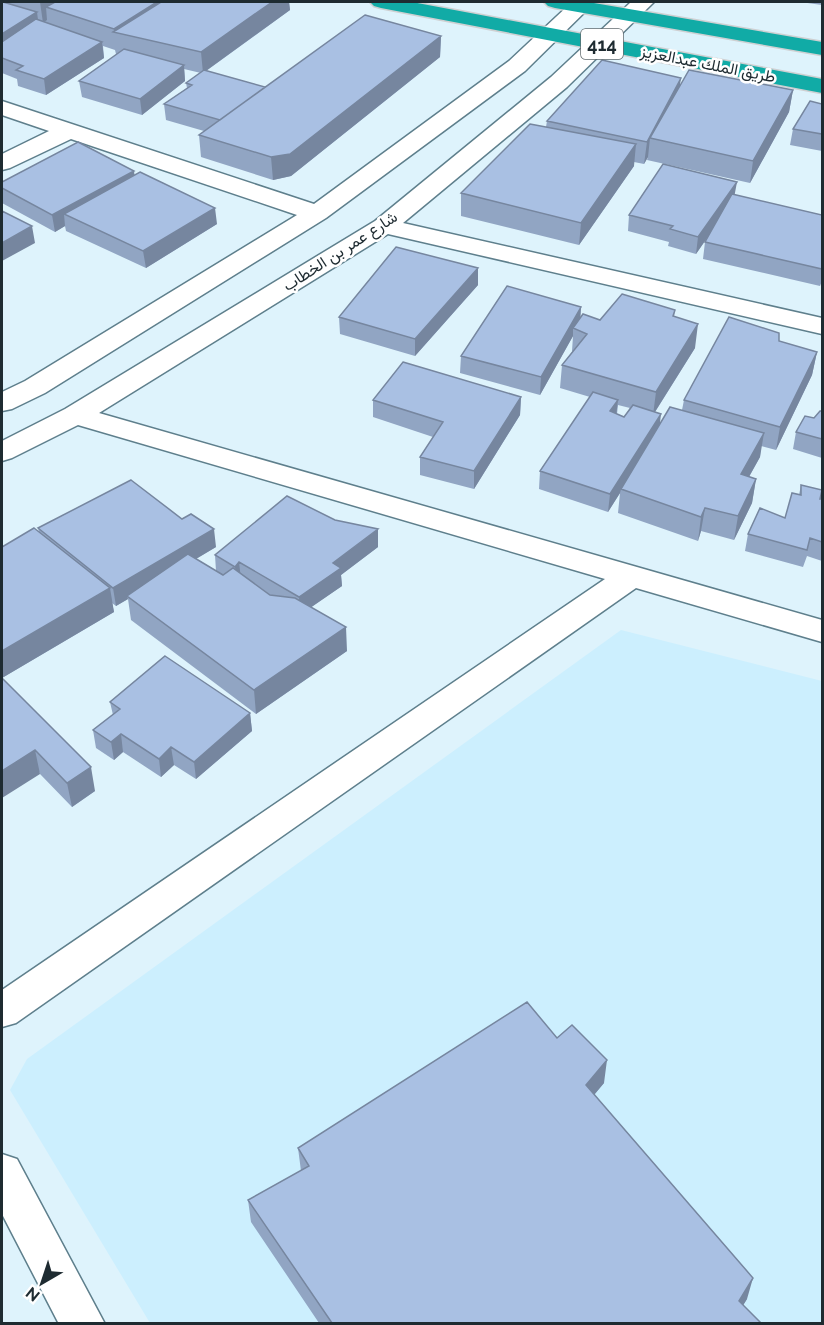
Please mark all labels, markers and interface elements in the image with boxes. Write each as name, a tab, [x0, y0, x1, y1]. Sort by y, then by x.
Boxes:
road number: 414	[581, 29, 623, 59]
street label: طريق الملك عبدالعزيز	[638, 41, 777, 87]
street label: شارع عمر بن الخطاب	[279, 207, 402, 297]
north arrow	[12, 1253, 72, 1313]
text: N	[22, 1283, 44, 1305]

